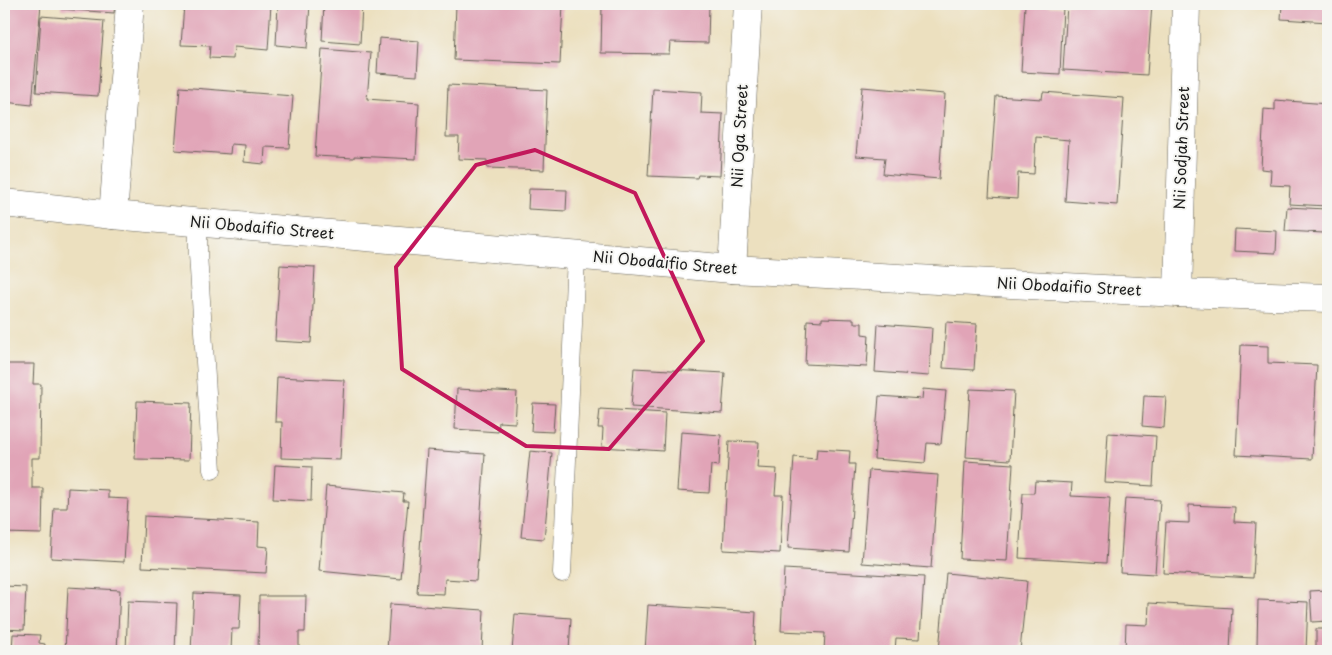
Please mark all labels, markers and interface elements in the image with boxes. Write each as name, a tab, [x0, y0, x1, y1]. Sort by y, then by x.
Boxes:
street label: Nii Oga Street	[724, 84, 753, 188]
street label: Nii Sodjah Street	[1167, 86, 1194, 210]
street label: Nii Obodaifio Street	[189, 209, 335, 244]
street label: Nii Obodaifio Street	[592, 244, 738, 279]
street label: Nii Obodaifio Street	[996, 270, 1142, 301]

